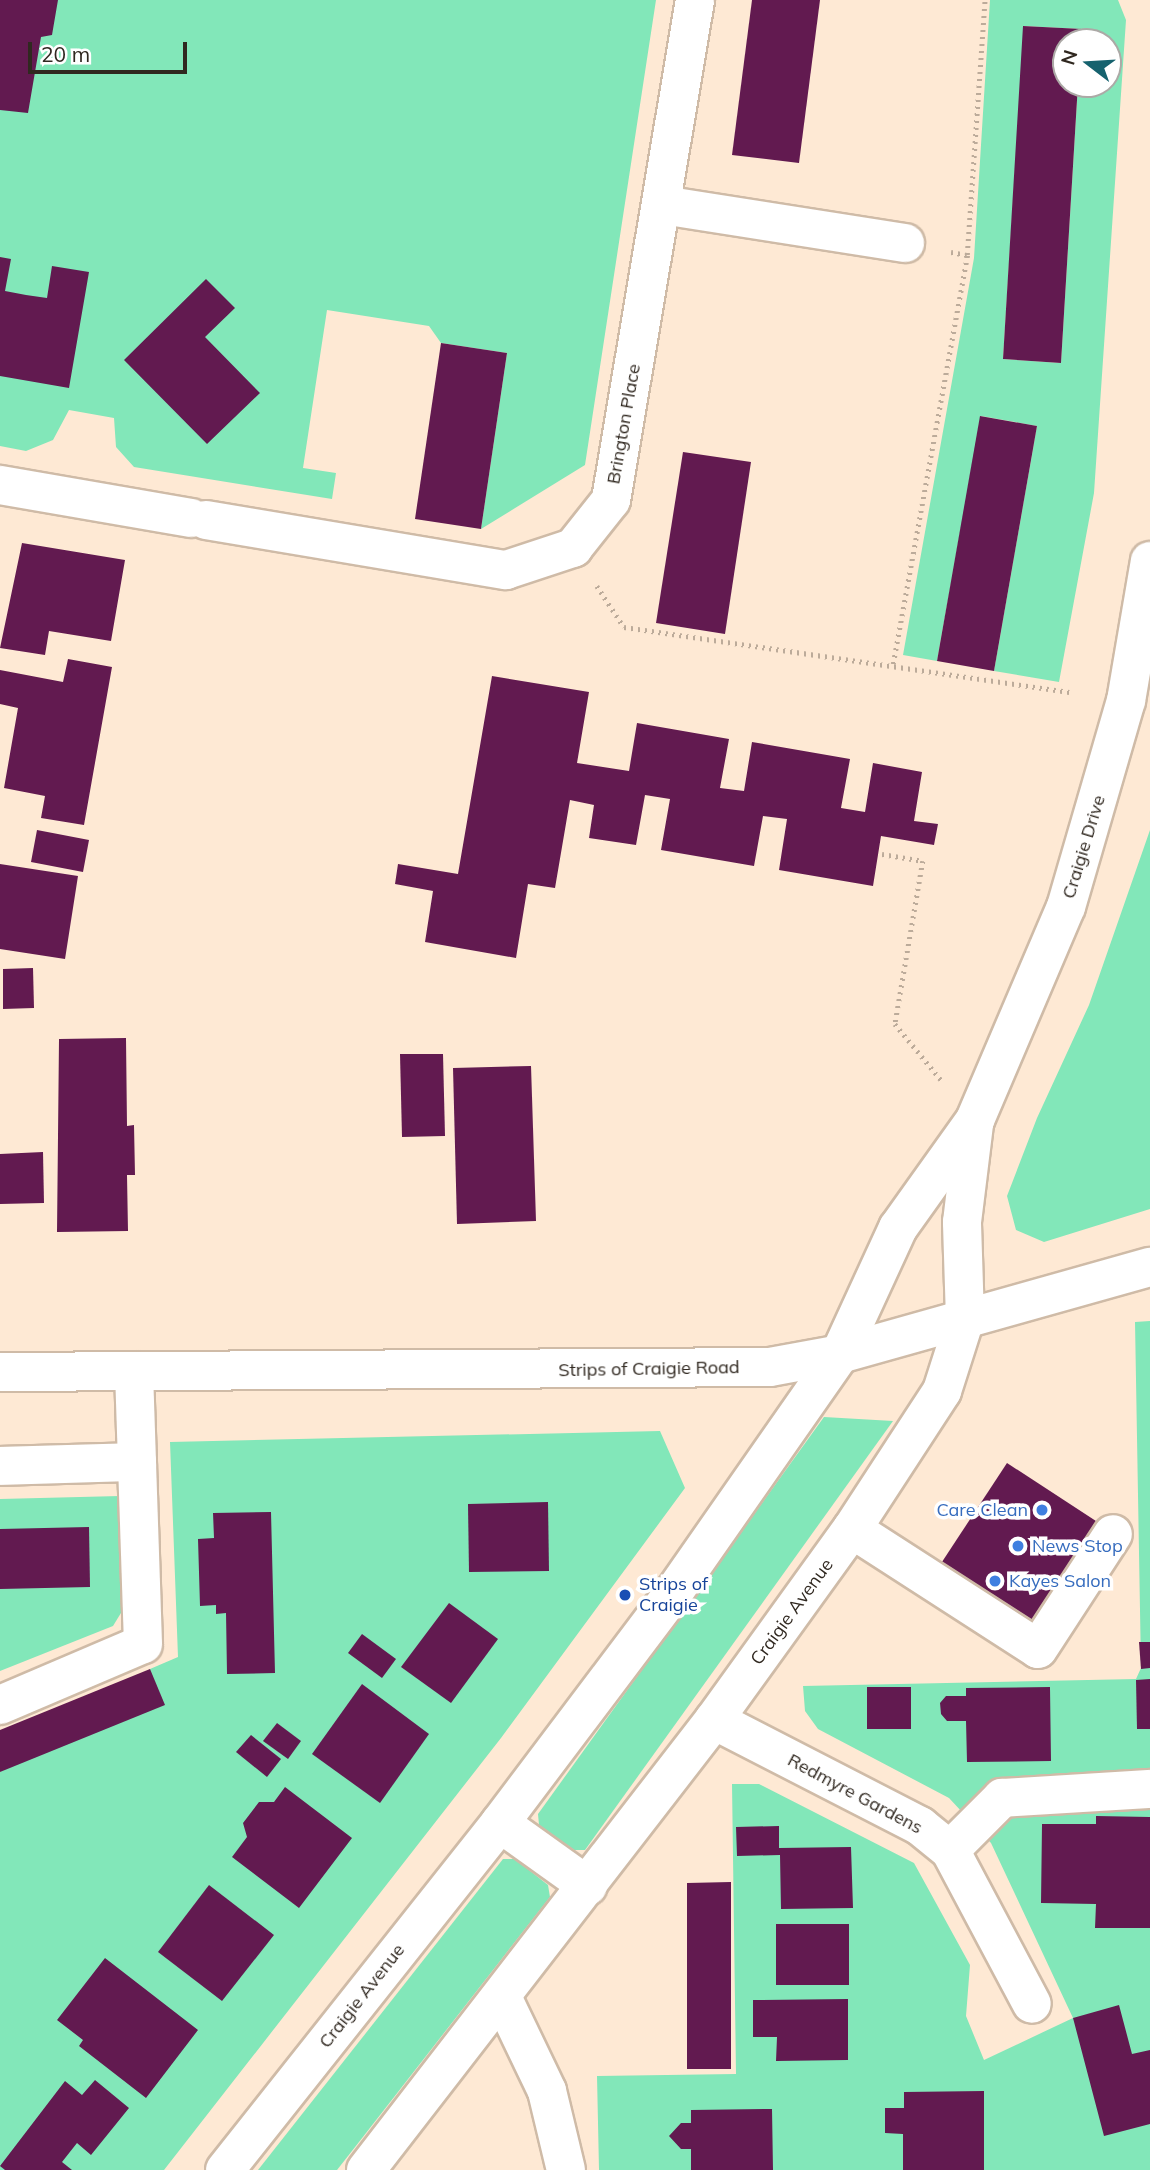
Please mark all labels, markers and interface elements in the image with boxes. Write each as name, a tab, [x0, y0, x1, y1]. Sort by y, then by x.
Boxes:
scale bar	[32, 28, 191, 72]
north arrow	[1052, 28, 1122, 98]
text: 20 m	[41, 41, 90, 67]
text: N	[1055, 47, 1082, 68]
street label: Brington Place	[603, 362, 645, 486]
street label: Craigie Drive	[1058, 793, 1110, 901]
street label: Strips of Craigie Road	[558, 1357, 740, 1381]
place label: Care Clean	[937, 1499, 1028, 1521]
marker: Care Clean	[1034, 1502, 1050, 1518]
place label: News Stop	[1032, 1535, 1123, 1557]
marker: News Stop	[1010, 1538, 1026, 1554]
street label: Craigie Avenue	[746, 1555, 838, 1669]
place label: Kayes Salon	[1009, 1570, 1111, 1592]
marker: Kayes Salon	[987, 1573, 1003, 1589]
place label: Strips of Craigie	[639, 1574, 708, 1616]
marker: Strips of Craigie	[617, 1587, 633, 1603]
street label: Redmyre Gardens	[784, 1749, 926, 1839]
street label: Craigie Avenue	[315, 1940, 409, 2052]

